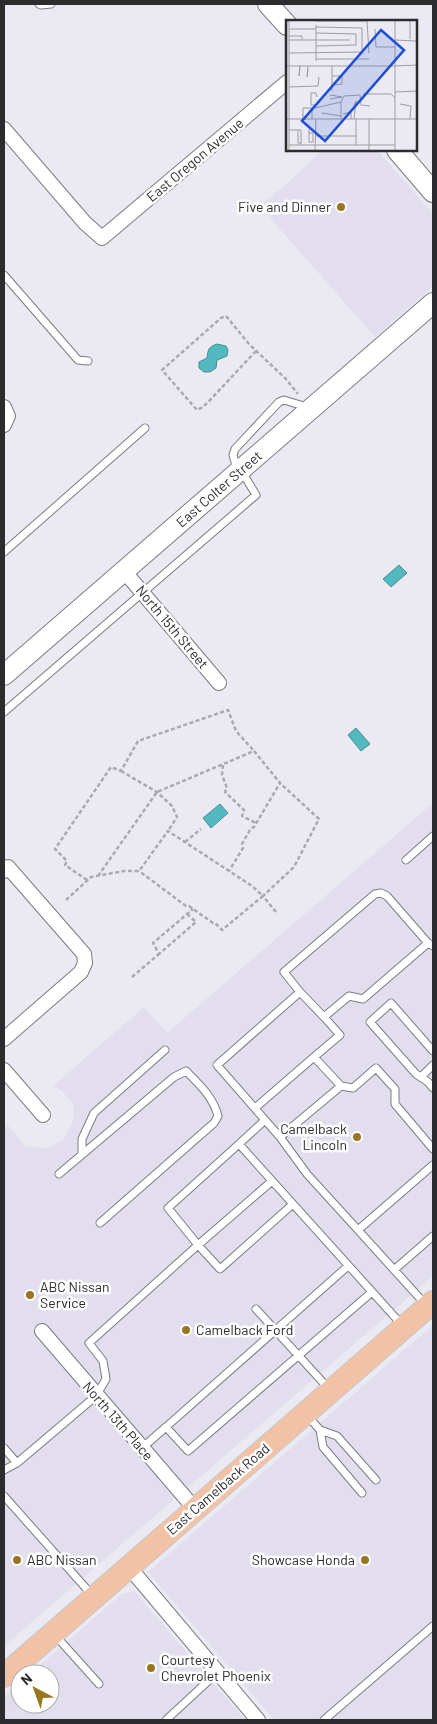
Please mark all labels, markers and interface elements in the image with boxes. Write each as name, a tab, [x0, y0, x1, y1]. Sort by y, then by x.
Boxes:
inset map	[286, 20, 417, 151]
street label: East Oregon Avenue	[143, 114, 247, 205]
place label: Five and Dinner	[238, 198, 331, 215]
marker: Five and Dinner	[335, 201, 347, 213]
street label: East Colter Street	[172, 447, 265, 530]
street label: North 15th Street	[133, 582, 212, 672]
place label: Camelback Lincoln	[280, 1120, 347, 1153]
marker: Camelback Lincoln	[351, 1131, 363, 1143]
place label: ABC Nissan Service	[40, 1278, 110, 1311]
marker: ABC Nissan Service	[24, 1289, 36, 1301]
place label: Camelback Ford	[196, 1321, 293, 1338]
marker: Camelback Ford	[180, 1324, 192, 1336]
street label: North 13th Place	[80, 1378, 157, 1464]
street label: East Camelback Road	[163, 1439, 273, 1538]
place label: ABC Nissan	[27, 1551, 97, 1568]
place label: Showcase Honda	[252, 1551, 355, 1568]
marker: ABC Nissan	[11, 1554, 23, 1566]
marker: Showcase Honda	[359, 1554, 371, 1566]
place label: Courtesy Chevrolet Phoenix	[161, 1651, 271, 1684]
marker: Courtesy Chevrolet Phoenix	[145, 1662, 157, 1674]
north arrow	[10, 1664, 60, 1714]
text: N	[17, 1669, 35, 1688]

